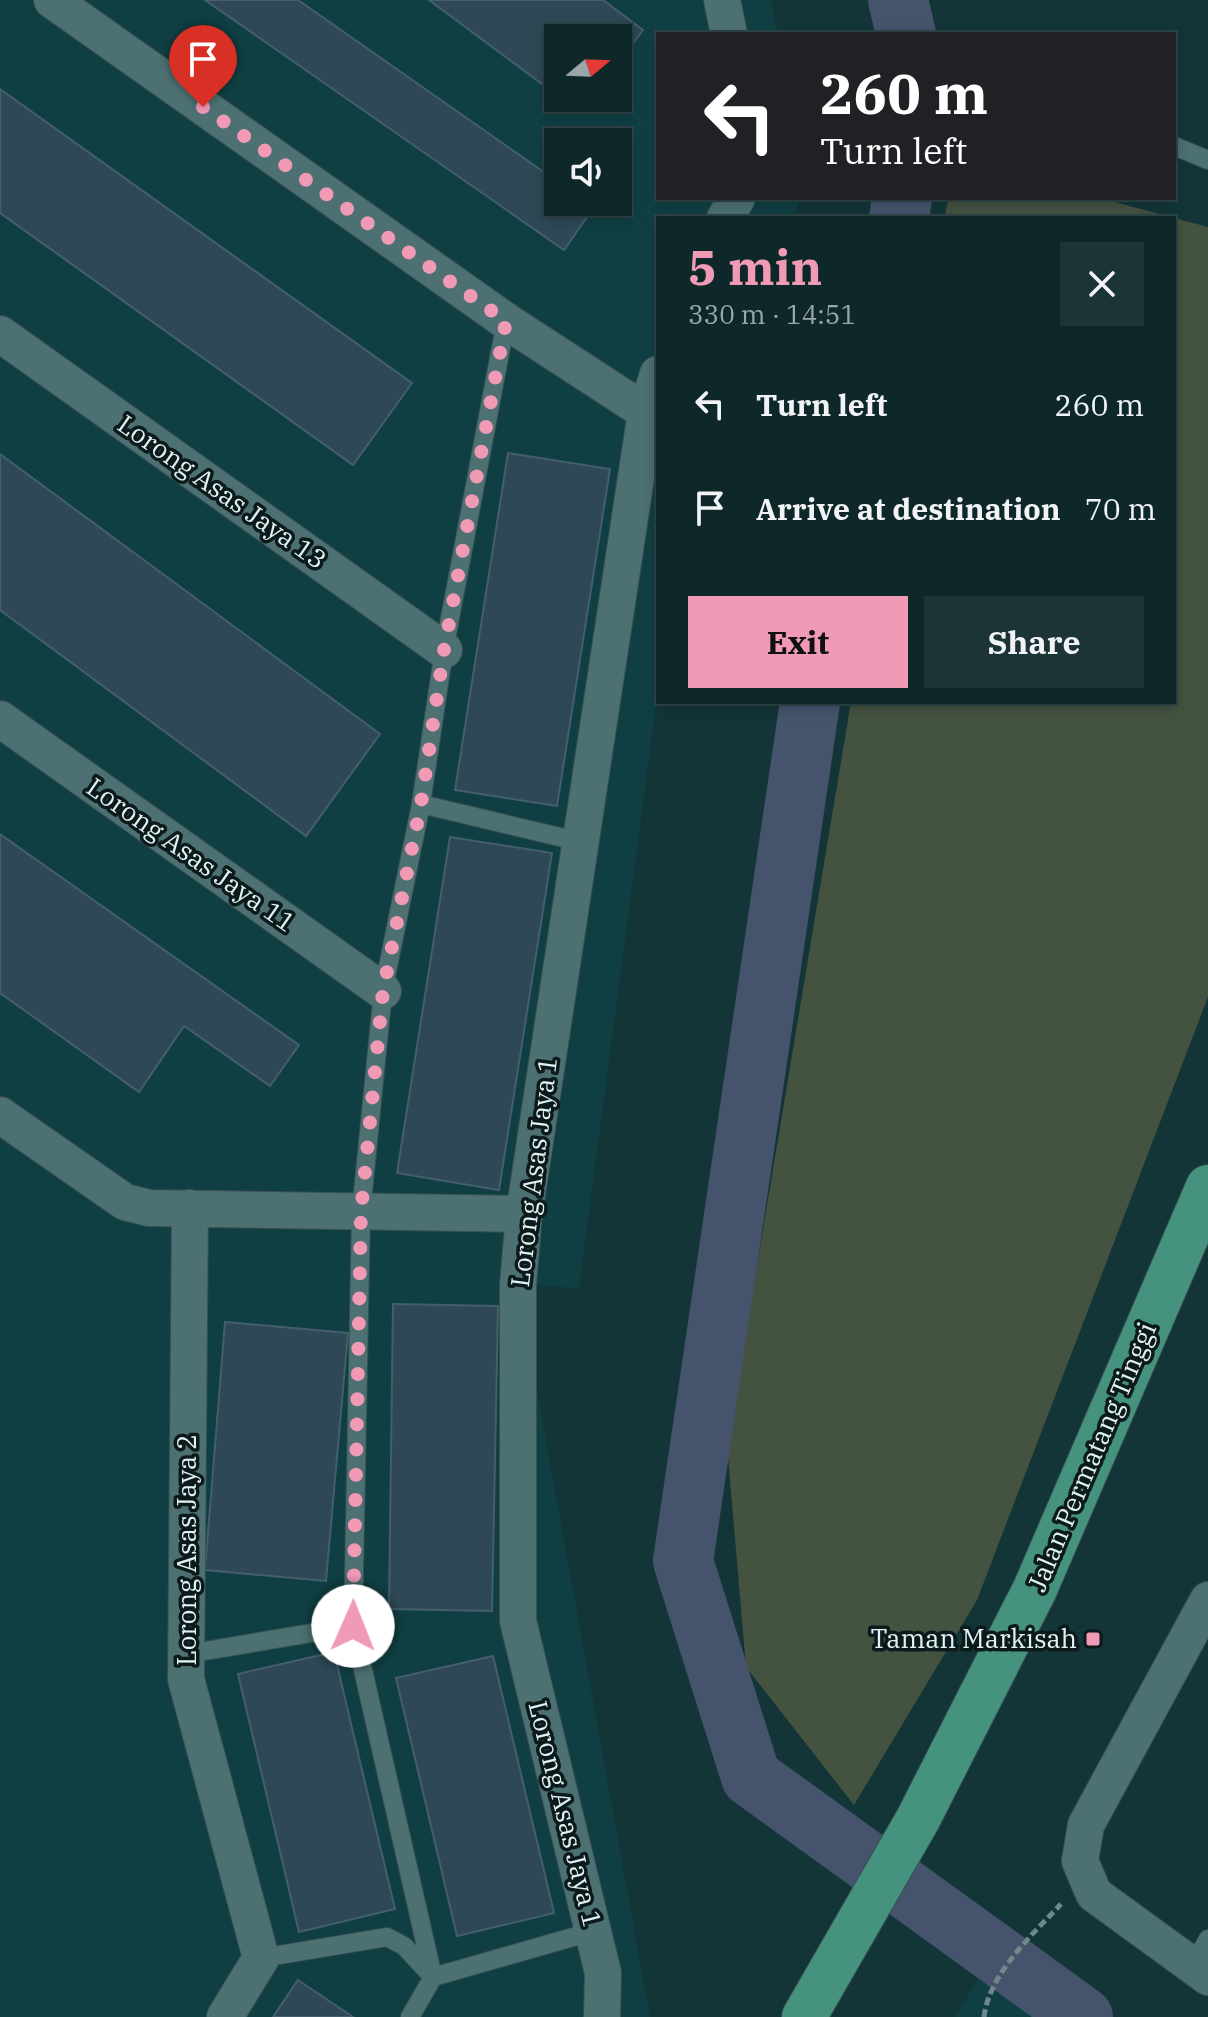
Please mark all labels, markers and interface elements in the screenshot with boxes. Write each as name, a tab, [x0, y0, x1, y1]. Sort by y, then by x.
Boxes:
north arrow	[544, 24, 632, 112]
map controls	[544, 24, 632, 216]
pin	[169, 25, 237, 107]
icon: arrive	[181, 37, 225, 81]
text: 260 m	[820, 57, 988, 129]
icon: left	[688, 64, 792, 168]
text: Turn left	[820, 127, 967, 174]
button: sound	[544, 128, 632, 216]
text: 5 min	[688, 236, 822, 298]
button: close	[1060, 242, 1144, 326]
text: 330 m · 14:51	[688, 297, 856, 331]
icon: left	[688, 382, 732, 426]
text: Turn left	[756, 385, 888, 424]
text: 260 m	[1054, 385, 1144, 424]
street label: Lorong Asas Jaya 13	[112, 406, 334, 576]
icon: arrive	[688, 486, 732, 530]
text: Arrive at destination	[756, 489, 1061, 528]
text: 70 m	[1085, 489, 1156, 528]
button: Exit	[688, 596, 908, 688]
button: Share	[924, 596, 1144, 688]
street label: Lorong Asas Jaya 11	[81, 769, 303, 939]
street label: Lorong Asas Jaya 1	[502, 1055, 564, 1289]
street label: Jalan Permatang Tinggi	[1019, 1317, 1163, 1596]
street label: Lorong Asas Jaya 2	[169, 1434, 203, 1666]
position arrow	[311, 1584, 395, 1668]
place label: Taman Markisah	[870, 1621, 1077, 1655]
marker: Taman Markisah	[1084, 1630, 1102, 1648]
street label: Lorong Asas Jaya 1	[521, 1697, 610, 1930]

